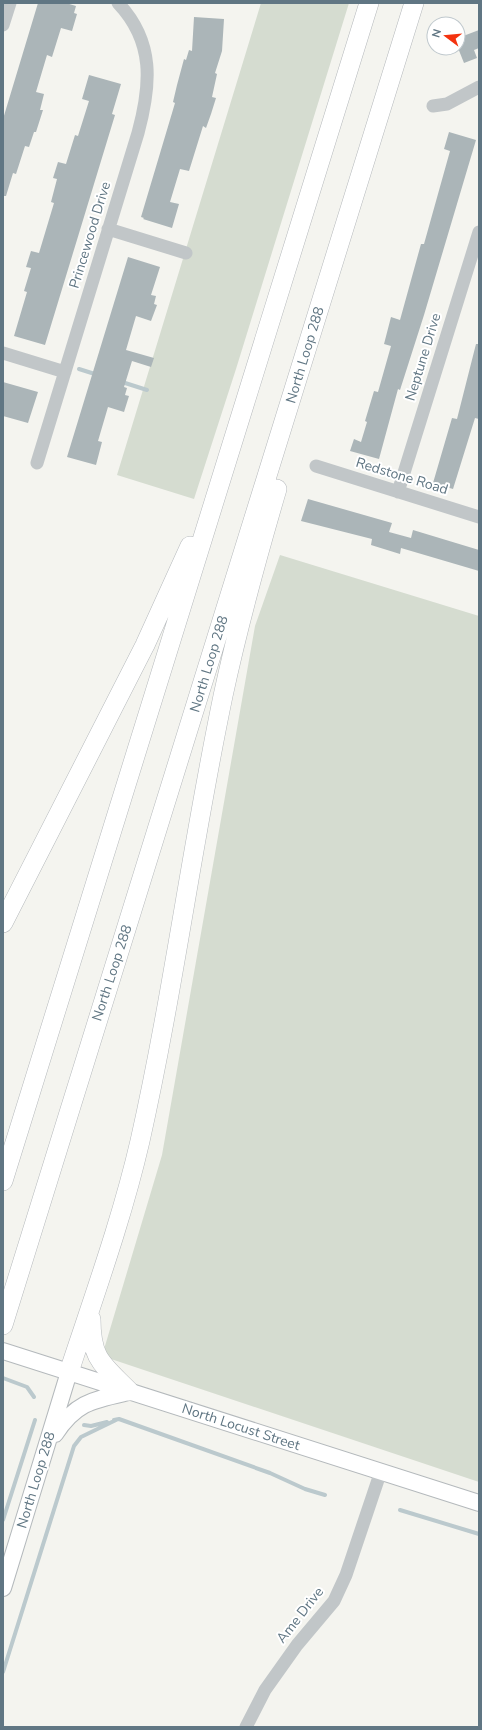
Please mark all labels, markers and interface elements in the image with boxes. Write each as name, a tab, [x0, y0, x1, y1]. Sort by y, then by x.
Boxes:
north arrow	[426, 16, 466, 56]
text: N	[429, 27, 445, 39]
street label: Princewood Drive	[65, 179, 115, 291]
street label: North Loop 288	[281, 304, 329, 406]
street label: Neptune Drive	[401, 311, 445, 403]
street label: Redstone Road	[353, 453, 451, 499]
street label: North Loop 288	[185, 613, 233, 715]
street label: North Loop 288	[88, 922, 136, 1024]
street label: North Locust Street	[180, 1399, 303, 1455]
street label: North Loop 288	[12, 1429, 60, 1531]
street label: Ame Drive	[272, 1583, 328, 1647]

